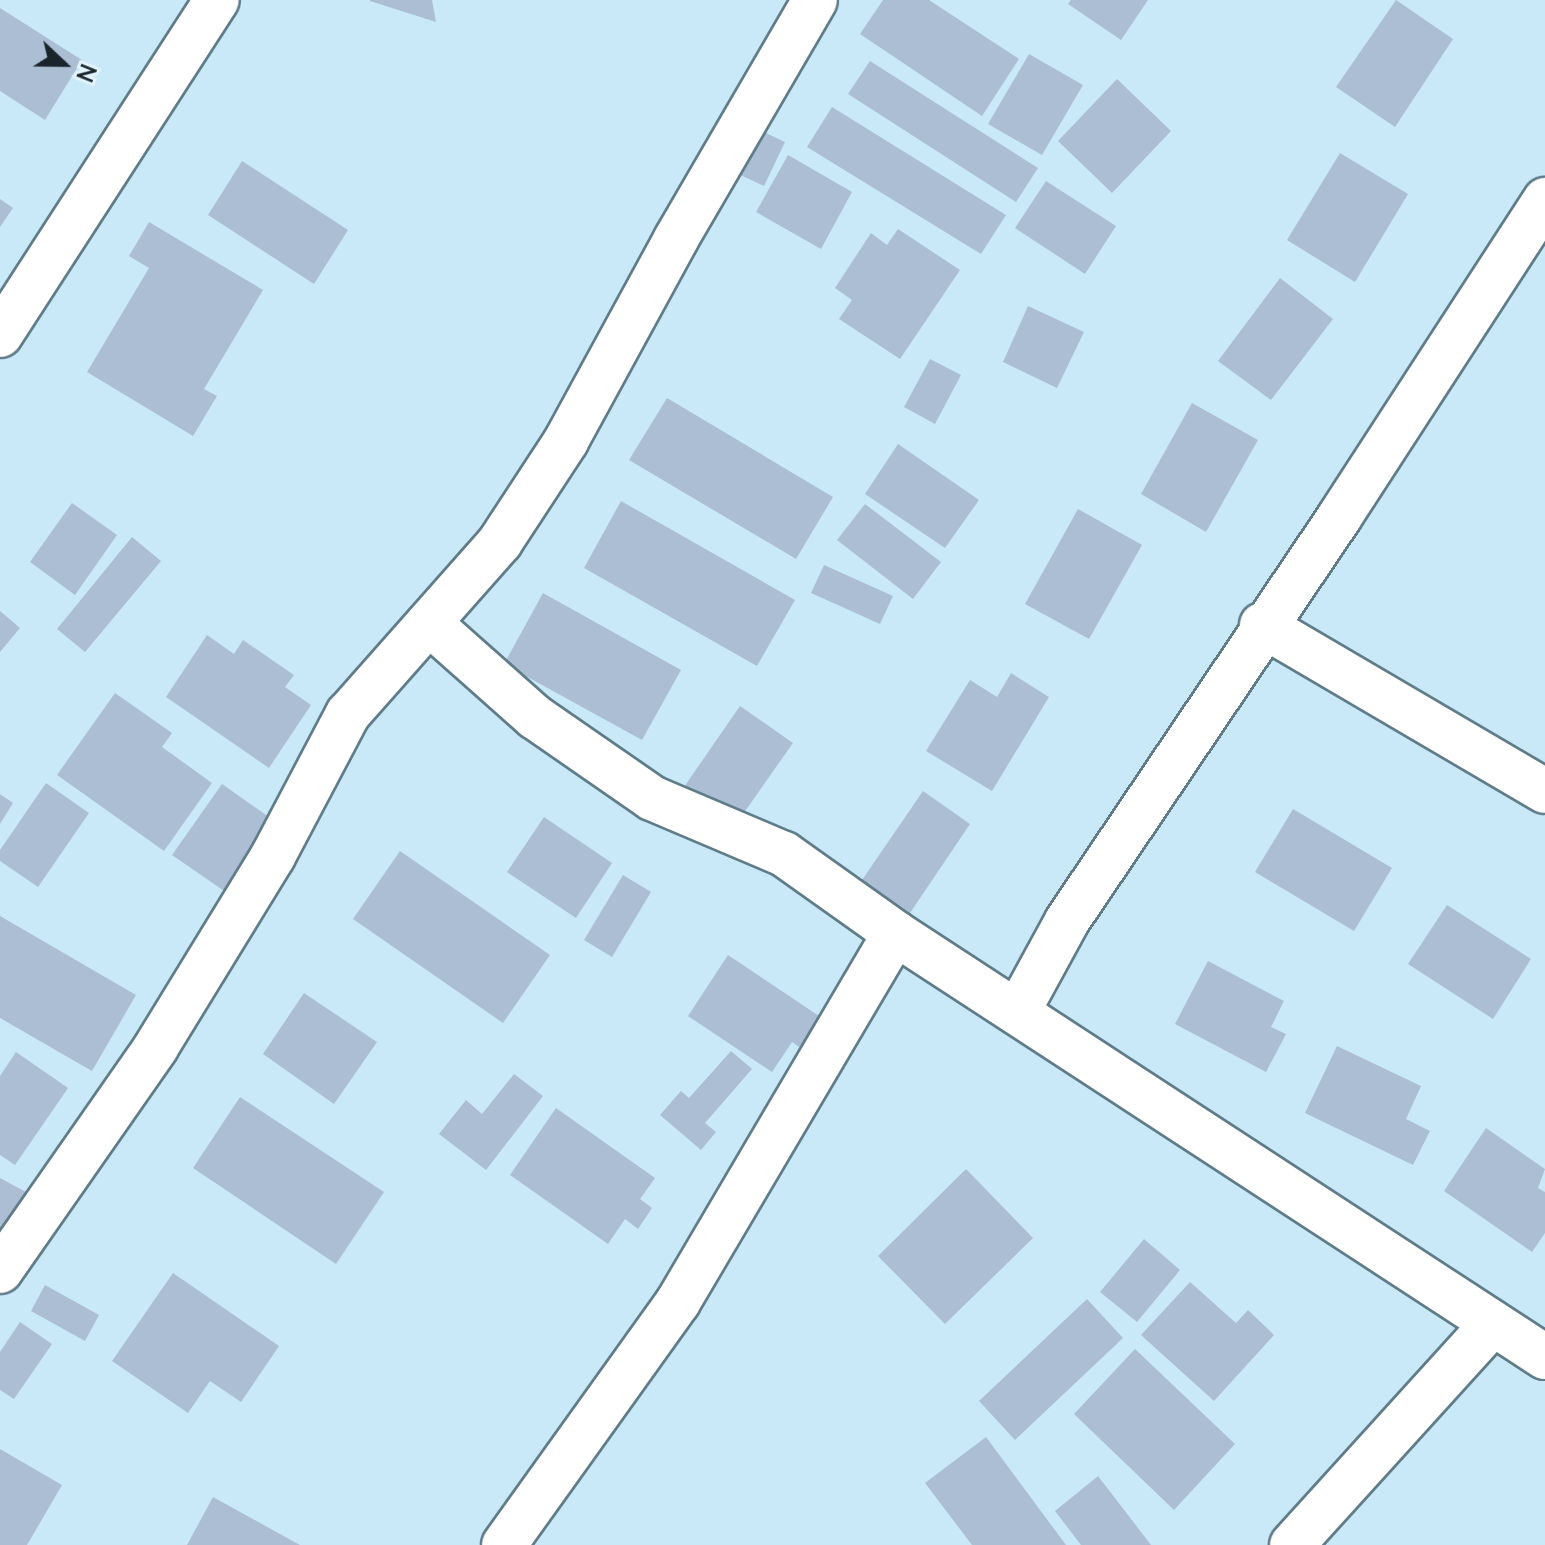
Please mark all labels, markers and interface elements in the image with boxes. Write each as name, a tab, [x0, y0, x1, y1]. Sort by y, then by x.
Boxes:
north arrow	[24, 24, 104, 104]
text: N	[71, 60, 102, 86]

